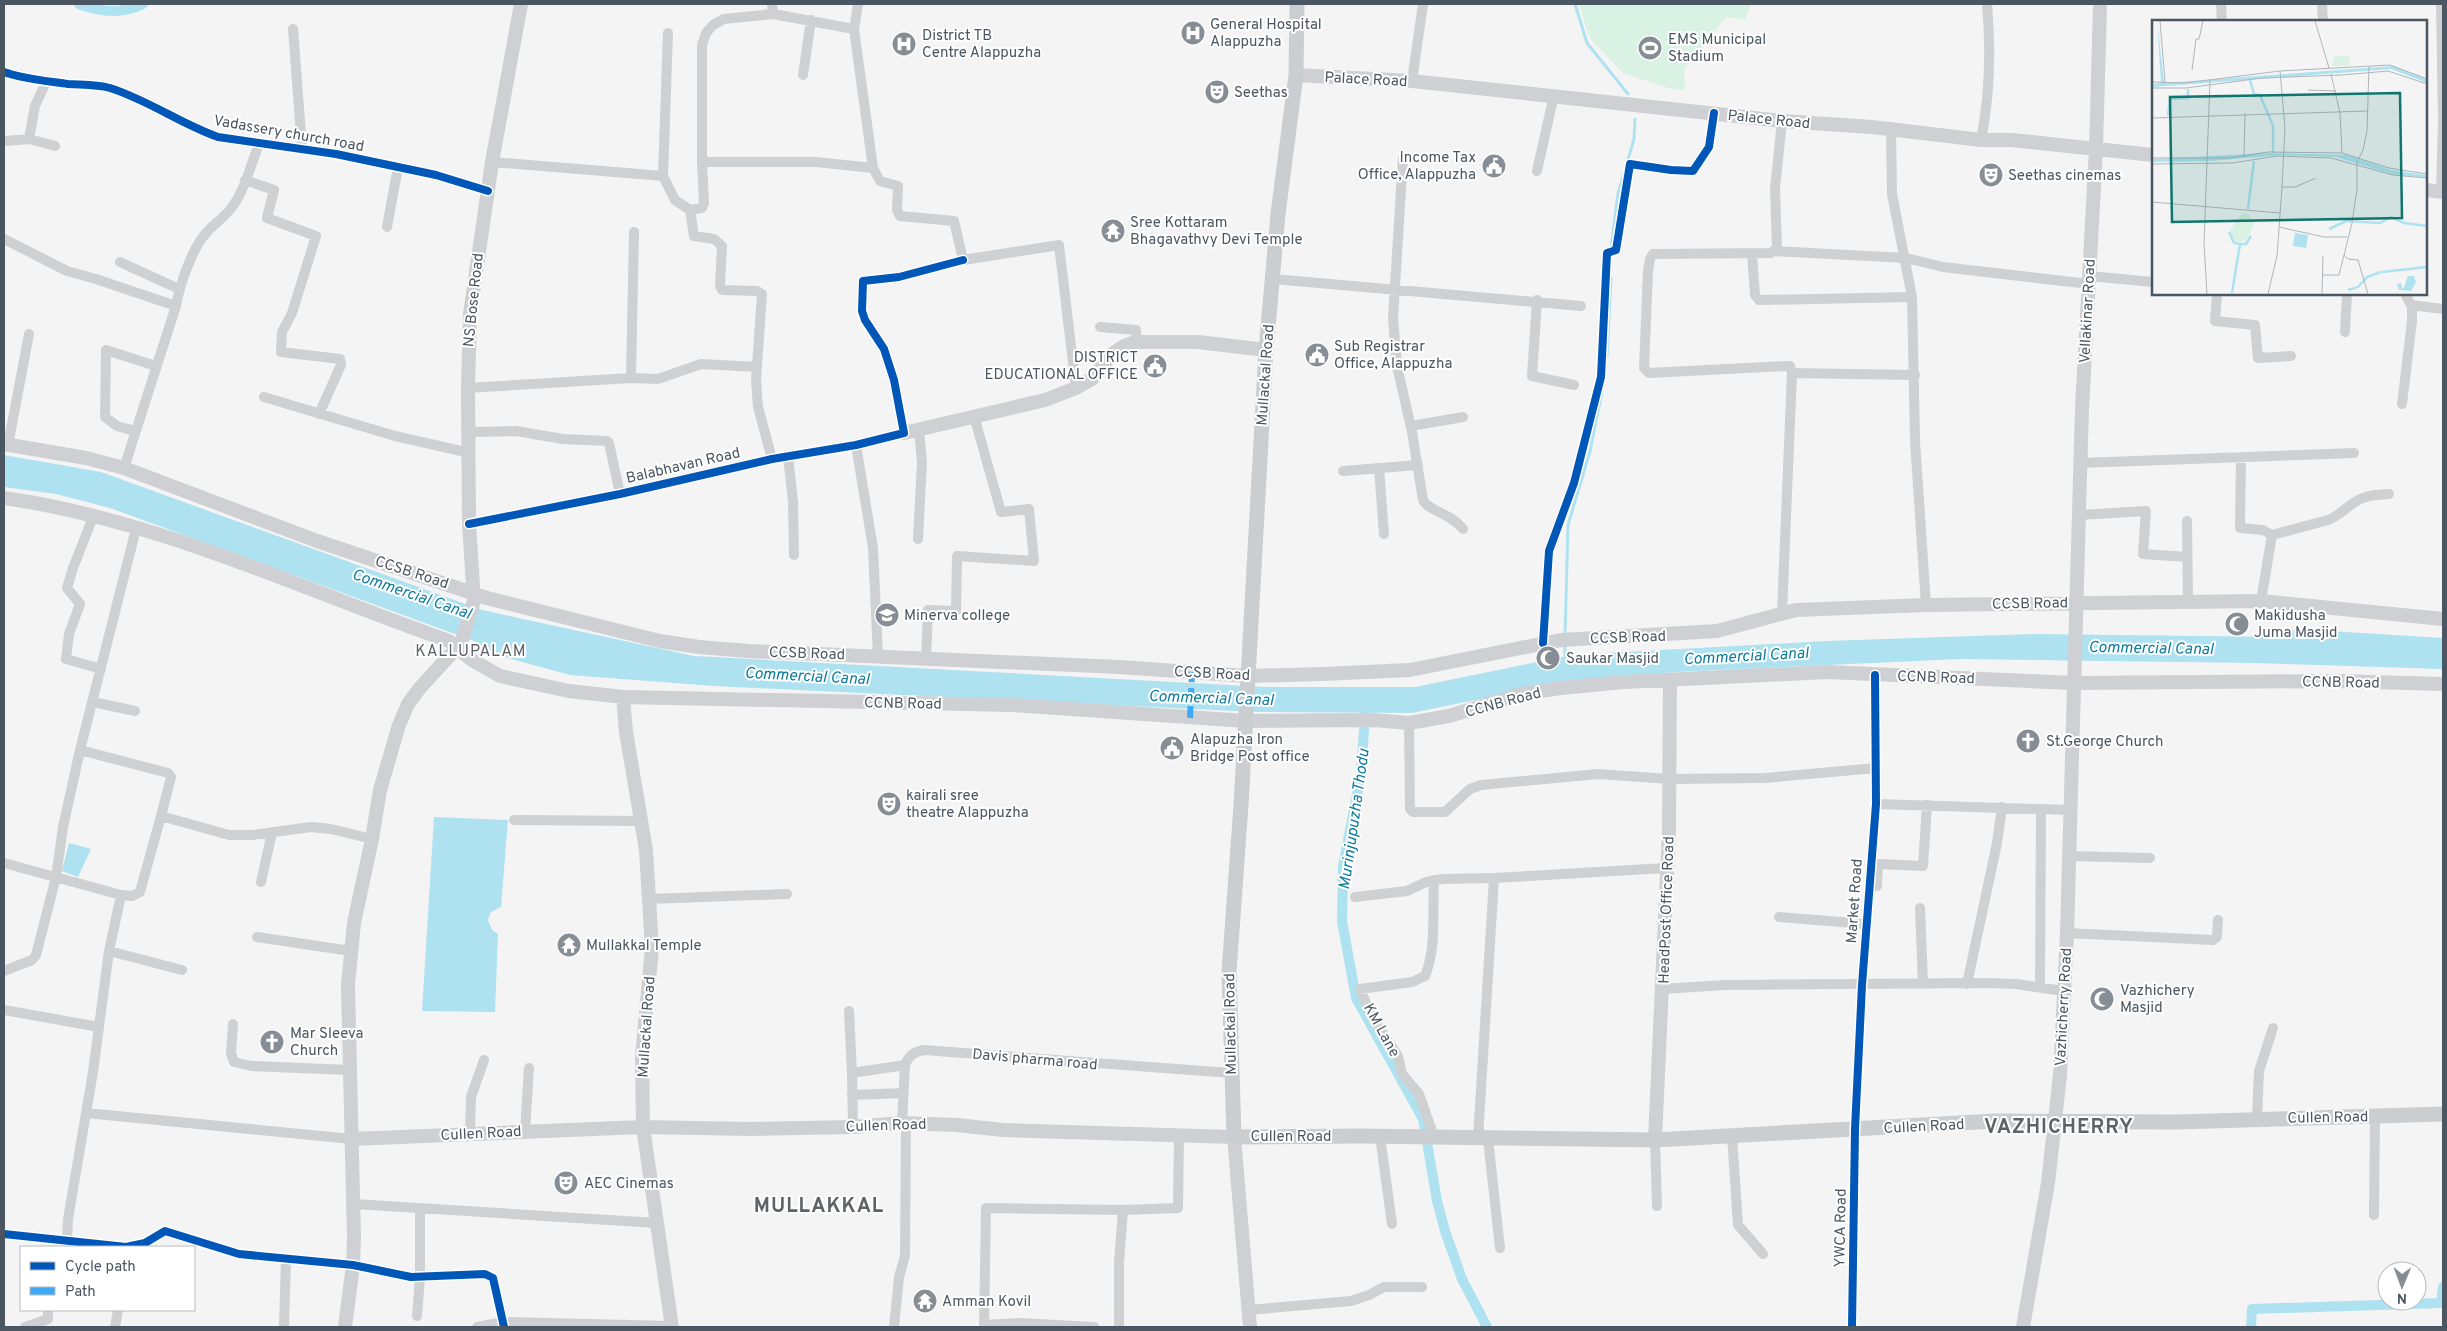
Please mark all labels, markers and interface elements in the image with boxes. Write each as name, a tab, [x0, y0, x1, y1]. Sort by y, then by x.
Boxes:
place label: General Hospital Alappuzha	[1210, 16, 1322, 52]
hospital icon: General Hospital Alappuzha	[1180, 20, 1206, 46]
inset map	[2152, 20, 2427, 295]
place label: District TB Centre Alappuzha	[922, 27, 1041, 63]
hospital icon: District TB Centre Alappuzha	[891, 31, 917, 57]
place label: EMS Municipal Stadium	[1668, 31, 1766, 67]
sports icon: EMS Municipal Stadium	[1637, 35, 1663, 61]
street label: Palace Road	[1324, 69, 1408, 92]
theatre icon: Seethas	[1204, 79, 1230, 105]
place label: Seethas	[1234, 84, 1288, 103]
street label: Palace Road	[1727, 107, 1811, 134]
street label: Vadassery church road	[212, 112, 366, 157]
place label: Income Tax Office, Alappuzha	[1358, 149, 1476, 185]
public building icon: Income Tax Office, Alappuzha	[1481, 153, 1507, 179]
theatre icon: Seethas cinemas	[1978, 162, 2004, 188]
place label: Seethas cinemas	[2008, 167, 2121, 186]
place label: Sree Kottaram Bhagavathvy Devi Temple	[1130, 214, 1303, 250]
temple icon: Sree Kottaram Bhagavathvy Devi Temple	[1100, 218, 1126, 244]
street label: NS Bose Road	[460, 252, 489, 348]
street label: Vellakinar Road	[2076, 258, 2101, 364]
street label: Mullackal Road	[1253, 324, 1280, 426]
place label: Sub Registrar Office, Alappuzha	[1334, 338, 1452, 374]
public building icon: Sub Registrar Office, Alappuzha	[1304, 342, 1330, 368]
place label: DISTRICT EDUCATIONAL OFFICE	[985, 349, 1138, 385]
public building icon: DISTRICT EDUCATIONAL OFFICE	[1142, 353, 1168, 379]
street label: Balabhavan Road	[624, 444, 742, 489]
street label: CCSB Road	[372, 553, 451, 594]
water label: Commercial Canal	[349, 565, 475, 625]
street label: CCSB Road	[1992, 594, 2068, 615]
school or university icon: Minerva college	[874, 602, 900, 628]
place label: Minerva college	[904, 607, 1010, 626]
place label: Makidusha Juma Masjid	[2254, 607, 2338, 643]
mosque icon: Makidusha Juma Masjid	[2224, 611, 2250, 637]
street label: CCSB Road	[1590, 628, 1666, 649]
water label: Commercial Canal	[2088, 638, 2215, 660]
district label: KALLUPALAM	[415, 642, 527, 662]
street label: CCSB Road	[769, 644, 845, 665]
water label: Commercial Canal	[1683, 644, 1810, 670]
mosque icon: Saukar Masjid	[1535, 645, 1561, 671]
place label: Saukar Masjid	[1566, 650, 1659, 669]
street label: CCSB Road	[1173, 663, 1250, 686]
water label: Commercial Canal	[744, 664, 871, 690]
street label: CCNB Road	[1897, 668, 1975, 689]
street label: CCNB Road	[2302, 673, 2380, 694]
street label: CCNB Road	[1463, 684, 1543, 723]
water label: Commercial Canal	[1148, 687, 1275, 711]
street label: CCNB Road	[864, 694, 942, 715]
church icon: St.George Church	[2015, 728, 2041, 754]
place label: Alapuzha Iron Bridge Post office	[1190, 731, 1310, 767]
place label: St.George Church	[2046, 733, 2163, 752]
public building icon: Alapuzha Iron Bridge Post office	[1159, 735, 1185, 761]
water label: Murinjupuzha Thodu	[1335, 747, 1375, 891]
place label: kairali sree theatre Alappuzha	[906, 787, 1029, 823]
theatre icon: kairali sree theatre Alappuzha	[876, 791, 902, 817]
street label: HeadPost Office Road	[1655, 836, 1680, 984]
street label: Market Road	[1843, 858, 1868, 944]
temple icon: Mullakkal Temple	[556, 932, 582, 958]
place label: Mullakkal Temple	[586, 937, 702, 956]
street label: Vazhicherry Road	[2052, 947, 2077, 1067]
street label: Mullackal Road	[1221, 973, 1242, 1075]
street label: Mullackal Road	[634, 976, 661, 1078]
place label: Vazhichery Masjid	[2120, 982, 2195, 1018]
mosque icon: Vazhichery Masjid	[2089, 986, 2115, 1012]
street label: KM Lane	[1358, 1000, 1403, 1061]
place label: Mar Sleeva Church	[290, 1025, 363, 1061]
church icon: Mar Sleeva Church	[259, 1029, 285, 1055]
street label: Davis pharma road	[972, 1046, 1098, 1075]
street label: Cullen Road	[2287, 1108, 2369, 1129]
district label: VAZHICHERRY	[1984, 1115, 2134, 1141]
street label: Cullen Road	[845, 1116, 927, 1137]
street label: Cullen Road	[1883, 1116, 1965, 1139]
street label: Cullen Road	[440, 1123, 522, 1146]
street label: Cullen Road	[1251, 1128, 1331, 1147]
theatre icon: AEC Cinemas	[553, 1170, 579, 1196]
place label: AEC Cinemas	[584, 1175, 674, 1194]
street label: YWCA Road	[1831, 1188, 1852, 1268]
district label: MULLAKKAL	[754, 1194, 884, 1220]
legend	[20, 1246, 195, 1311]
text: Cycle path	[65, 1258, 136, 1277]
north arrow	[2377, 1261, 2427, 1311]
text: Path	[65, 1283, 96, 1302]
temple icon: Amman Kovil	[912, 1288, 938, 1314]
text: N	[2397, 1289, 2407, 1306]
place label: Amman Kovil	[942, 1293, 1031, 1312]

